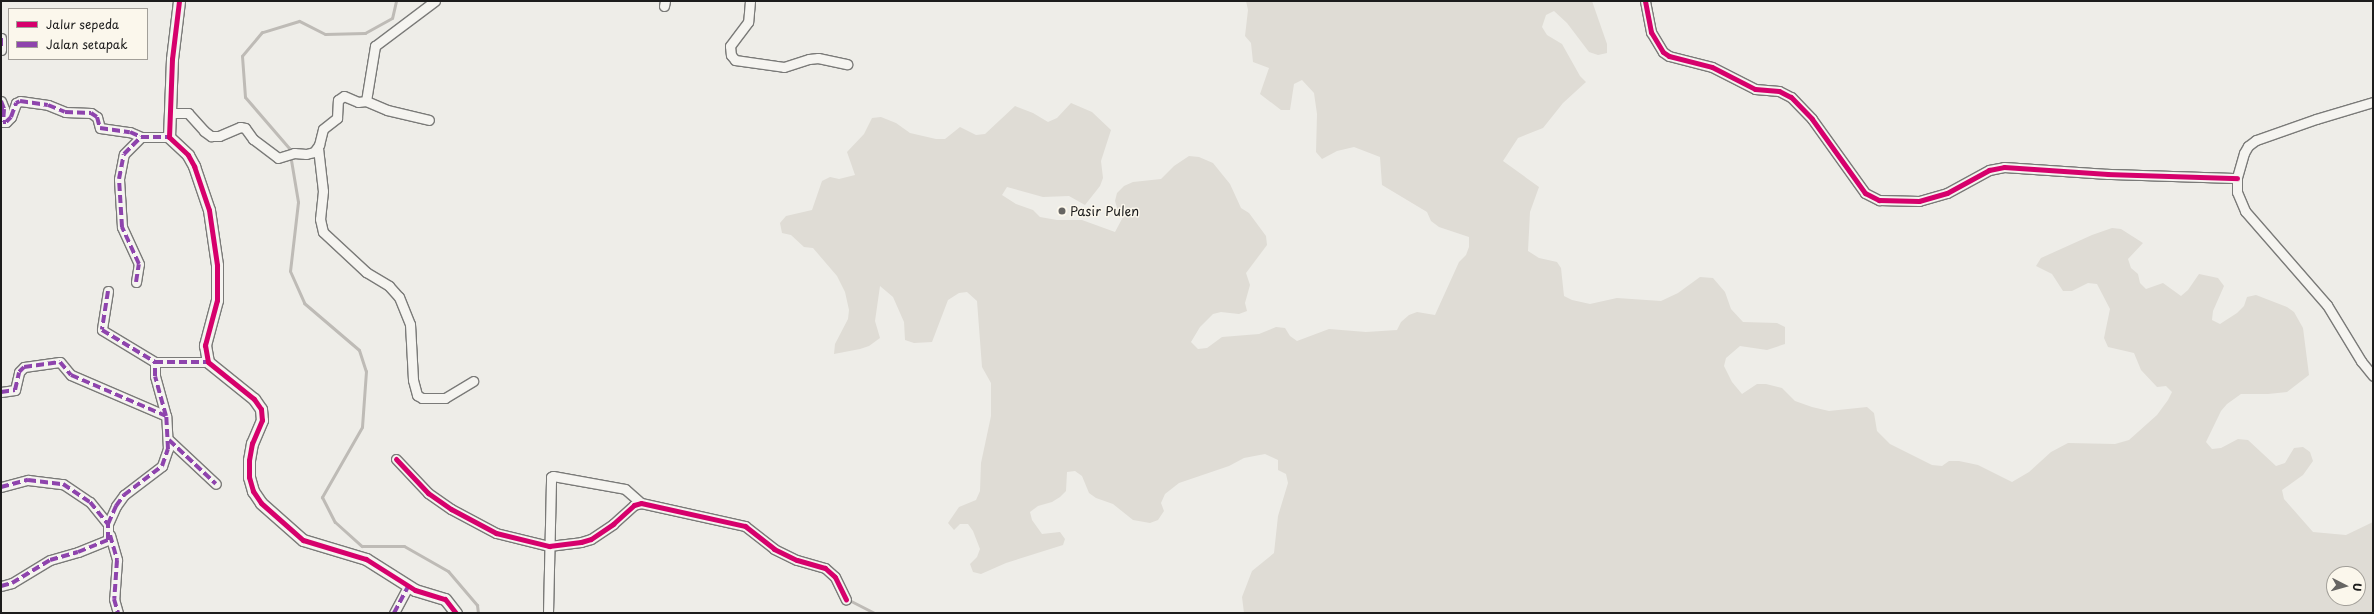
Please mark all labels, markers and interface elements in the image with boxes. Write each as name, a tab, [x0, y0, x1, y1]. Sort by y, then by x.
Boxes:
legend	[8, 8, 148, 60]
text: Jalur sepeda	[46, 15, 119, 33]
text: Jalan setapak	[46, 35, 128, 53]
place label: Pasir Pulen	[1070, 203, 1140, 219]
marker: Pasir Pulen	[1057, 206, 1067, 216]
north arrow	[2326, 566, 2366, 606]
text: U	[2349, 582, 2366, 592]

